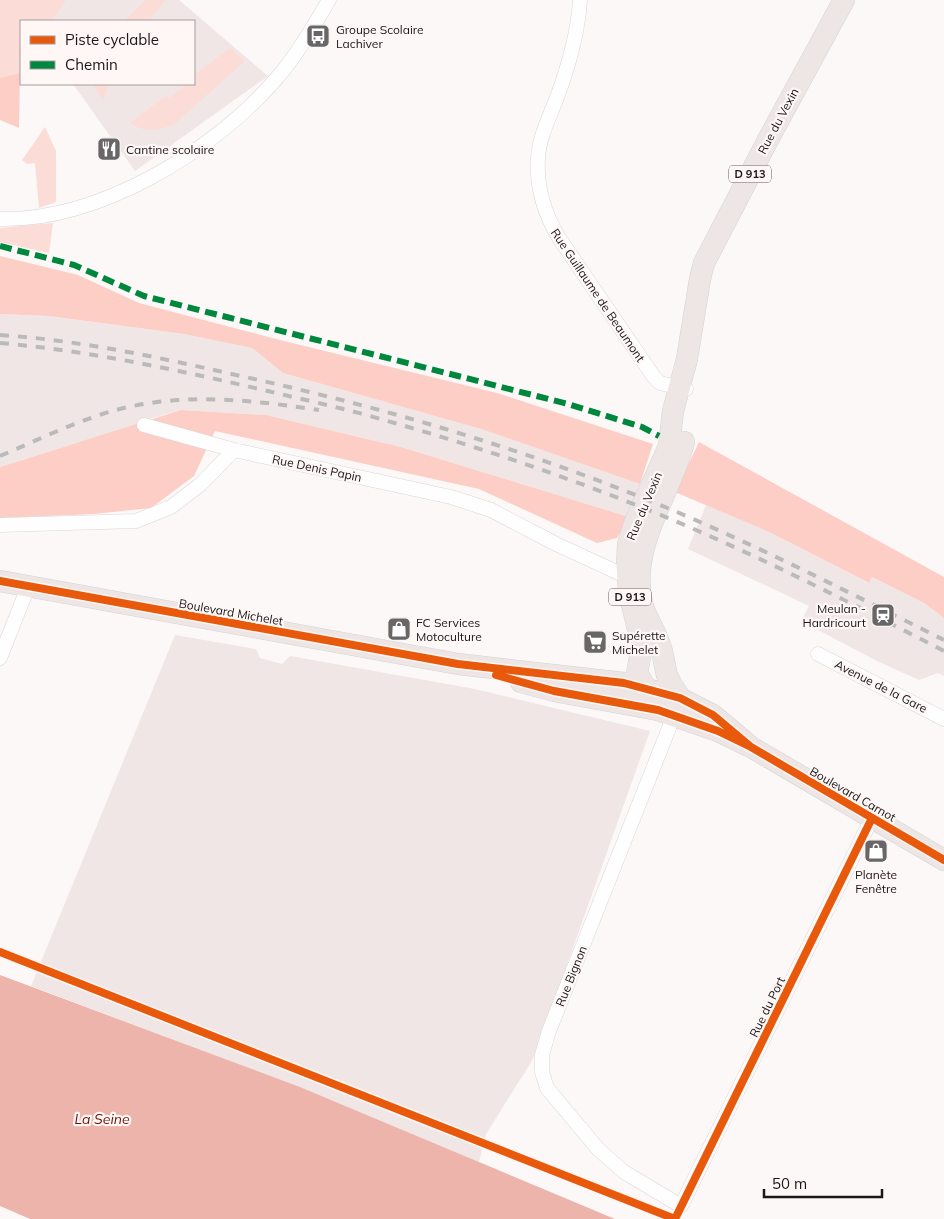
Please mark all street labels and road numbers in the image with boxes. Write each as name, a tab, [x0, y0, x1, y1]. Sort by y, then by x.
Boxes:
street label: Rue du Vexin	[754, 85, 802, 157]
road number: D 913	[729, 165, 771, 182]
street label: Rue Guillaume de Beaumont	[548, 225, 648, 365]
street label: Rue Denis Papin	[271, 451, 363, 485]
street label: Rue du Vexin	[623, 470, 665, 542]
road number: D 913	[609, 588, 651, 606]
street label: Boulevard Michelet	[178, 595, 284, 629]
street label: Avenue de la Gare	[832, 656, 930, 716]
street label: Boulevard Carnot	[807, 763, 899, 825]
street label: Rue Bignon	[552, 943, 590, 1009]
street label: Rue du Port	[746, 974, 788, 1040]

